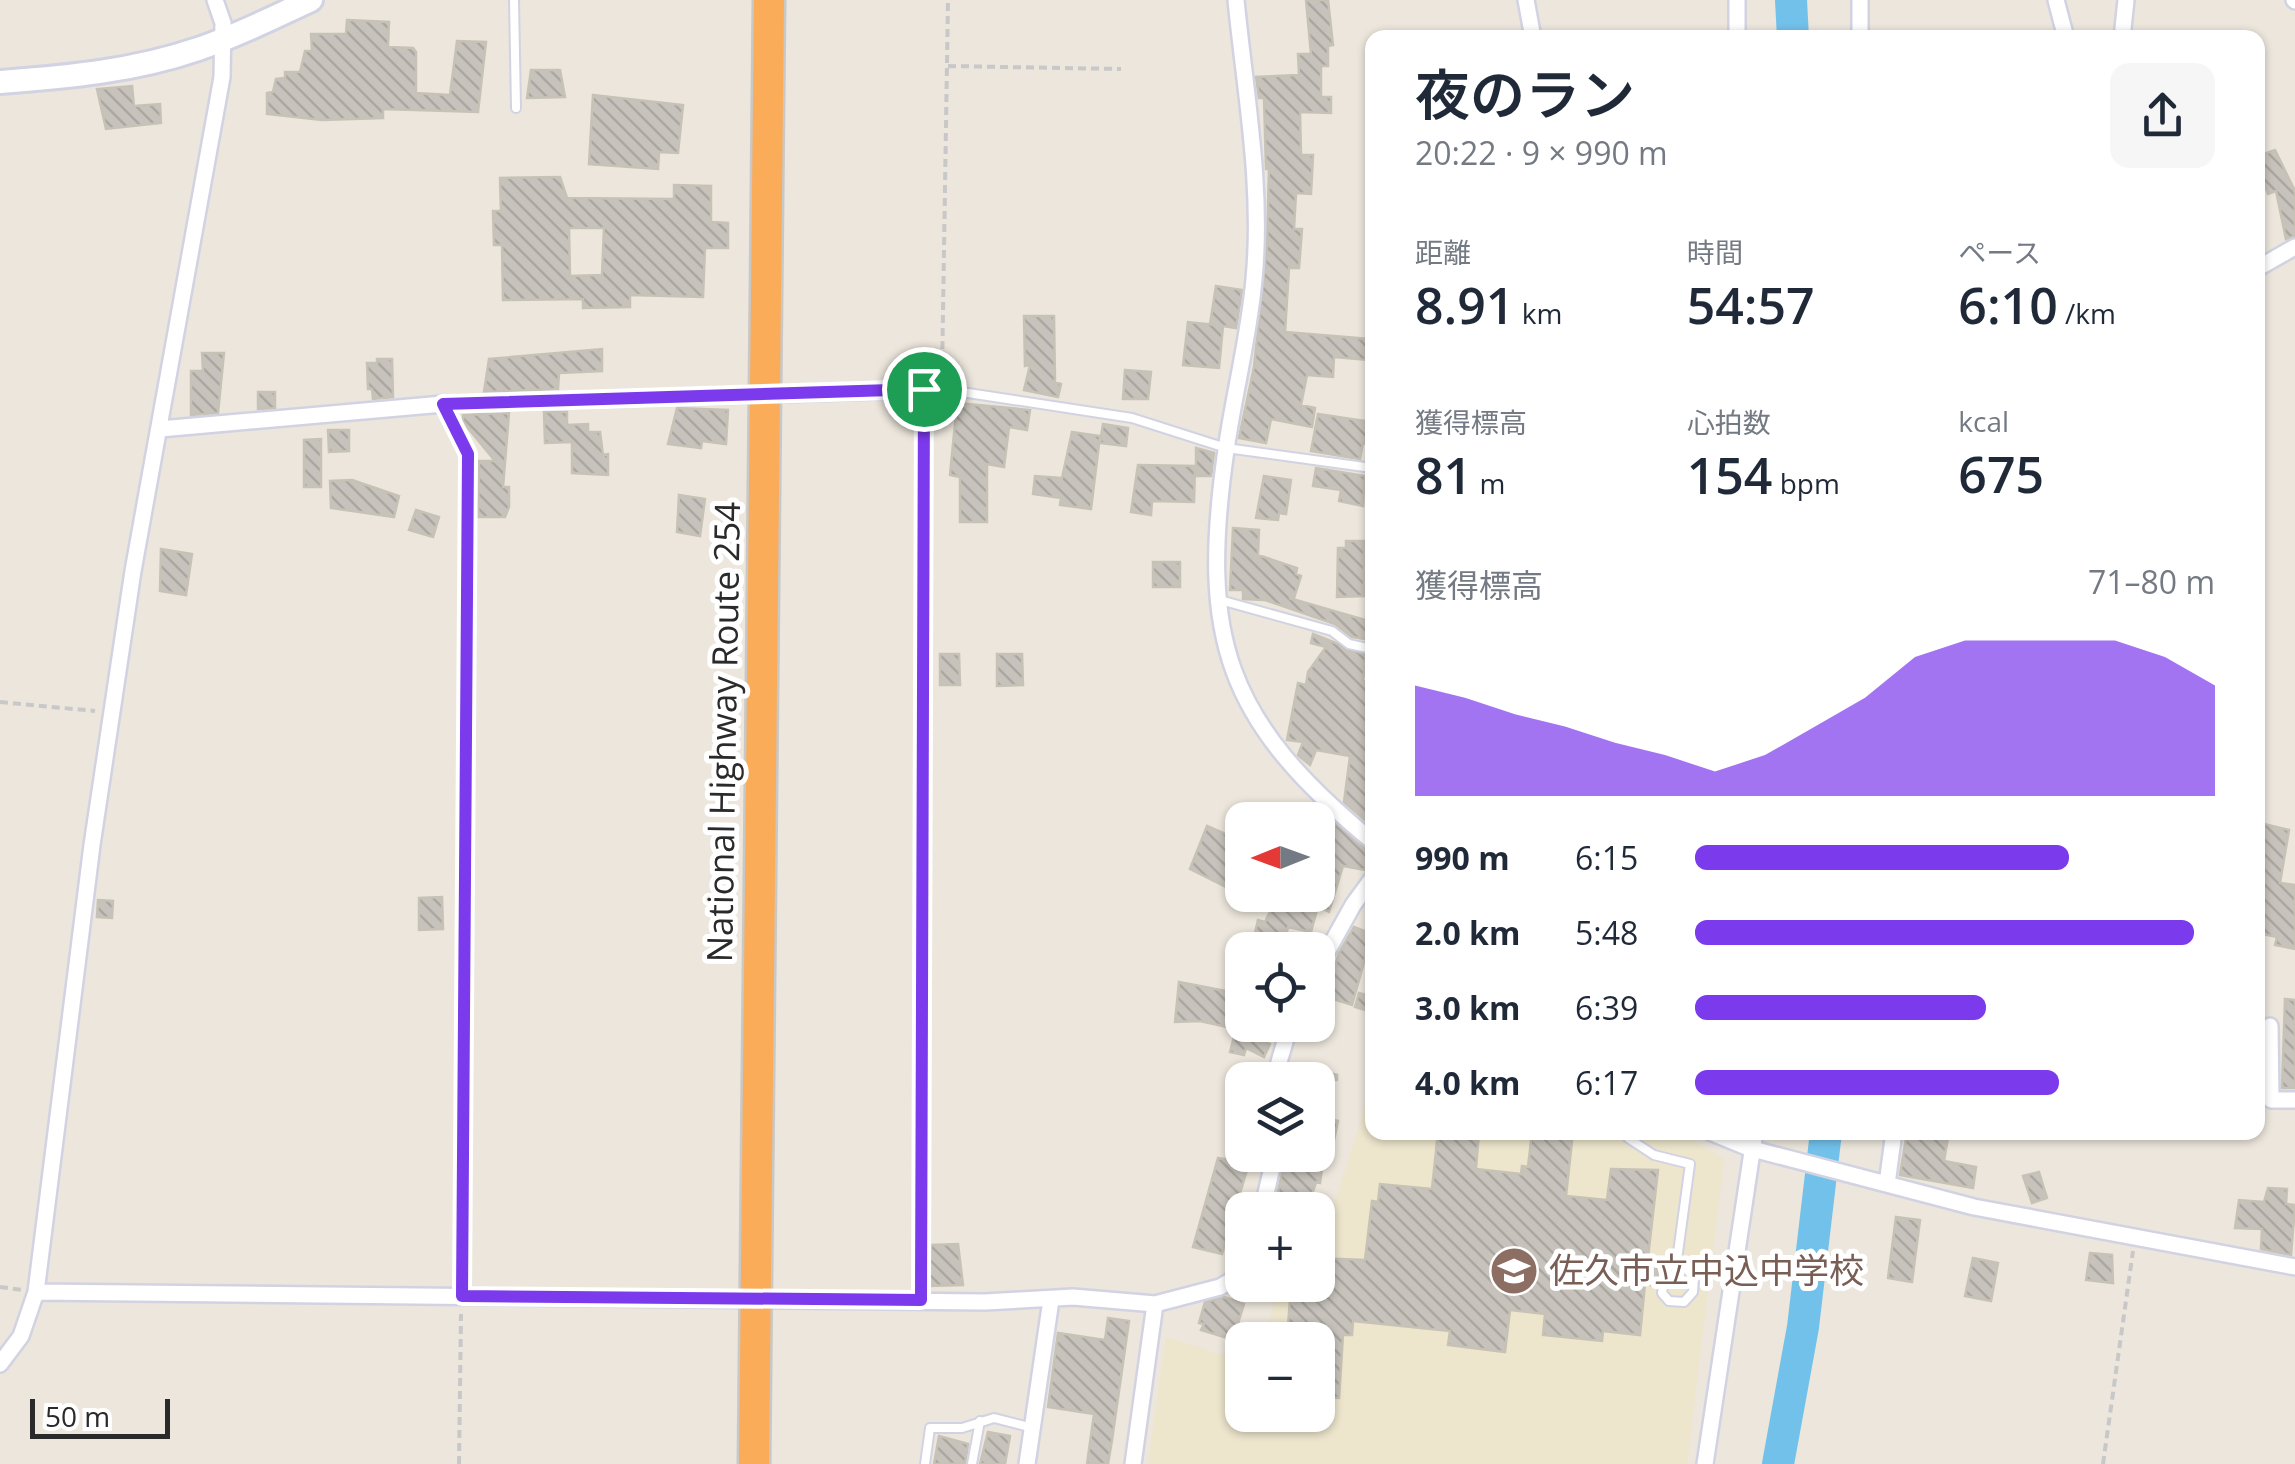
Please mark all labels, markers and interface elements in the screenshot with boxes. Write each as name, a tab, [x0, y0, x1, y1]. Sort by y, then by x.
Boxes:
text: 夜のラン	[1415, 56, 1635, 131]
button: share	[2110, 63, 2215, 168]
text: 20:22 · 9 × 990 m	[1415, 131, 1668, 174]
text: 距離	[1415, 233, 1471, 271]
text: 時間	[1687, 233, 1743, 271]
text: ペース	[1958, 233, 2041, 271]
text: 8.91	[1415, 271, 1514, 339]
text: 54:57	[1687, 271, 1815, 339]
text: 6:10	[1958, 271, 2058, 339]
text: km	[1514, 294, 1562, 332]
text: /km	[2058, 294, 2116, 332]
pin	[882, 347, 967, 432]
icon: arrive	[897, 362, 952, 417]
text: kcal	[1958, 402, 2009, 440]
text: 獲得標高	[1415, 403, 1527, 441]
text: 心拍数	[1687, 403, 1771, 441]
text: 675	[1958, 440, 2044, 508]
text: 81	[1415, 441, 1472, 509]
text: 154	[1687, 441, 1772, 509]
text: m	[1472, 464, 1505, 502]
text: bpm	[1772, 464, 1840, 502]
street label: National Highway Route 254	[695, 501, 750, 963]
text: 71–80 m	[2088, 560, 2215, 603]
text: 獲得標高	[1415, 563, 1543, 606]
north arrow	[1225, 802, 1335, 912]
map controls	[1225, 802, 1335, 1432]
text: 990 m	[1415, 836, 1510, 879]
text: 6:15	[1575, 836, 1638, 879]
text: 2.0 km	[1415, 911, 1520, 954]
text: 5:48	[1575, 911, 1638, 954]
button: locate	[1225, 932, 1335, 1042]
text: 3.0 km	[1415, 986, 1520, 1029]
text: 6:39	[1575, 986, 1638, 1029]
text: 4.0 km	[1415, 1061, 1520, 1104]
text: 6:17	[1575, 1061, 1638, 1104]
button: layers	[1225, 1062, 1335, 1172]
button: +	[1225, 1192, 1335, 1302]
school or university icon: 佐久市立中込中学校	[1488, 1245, 1540, 1297]
place label: 佐久市立中込中学校	[1549, 1246, 1864, 1293]
button: −	[1225, 1322, 1335, 1432]
scale bar	[30, 1394, 170, 1438]
text: 50 m	[45, 1397, 110, 1435]

